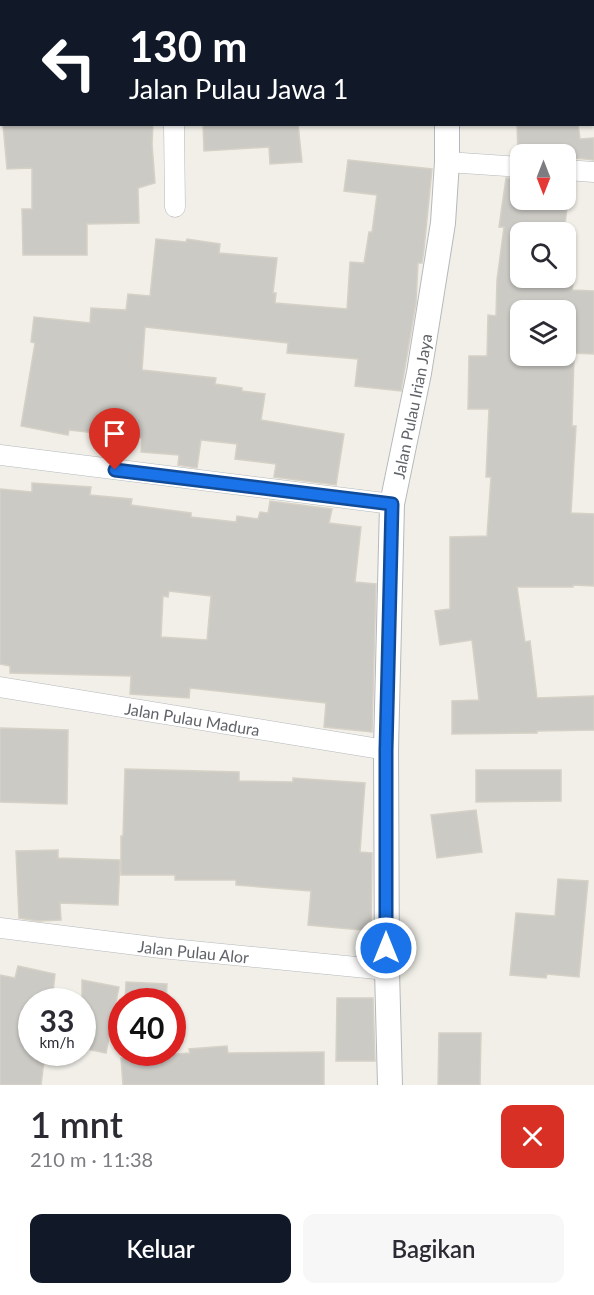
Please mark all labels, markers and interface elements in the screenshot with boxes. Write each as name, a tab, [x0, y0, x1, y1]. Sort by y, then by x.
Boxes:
text: 130 m	[129, 21, 247, 71]
icon: left	[30, 24, 108, 102]
text: Jalan Pulau Jawa 1	[129, 72, 348, 105]
north arrow	[510, 144, 576, 210]
map controls	[510, 144, 576, 366]
button: search	[510, 222, 576, 288]
button: layers	[510, 300, 576, 366]
street label: Jalan Pulau Irian Jaya	[388, 332, 435, 480]
pin	[89, 408, 140, 470]
icon: arrive	[98, 417, 131, 450]
street label: Jalan Pulau Madura	[124, 698, 261, 739]
position arrow	[354, 916, 418, 980]
street label: Jalan Pulau Alor	[137, 936, 250, 966]
speed limit sign: 40	[108, 988, 186, 1066]
text: 33	[40, 1002, 74, 1038]
text: km/h	[39, 1033, 75, 1051]
text: 1 mnt	[30, 1102, 123, 1146]
button: close	[501, 1105, 564, 1168]
text: 210 m · 11:38	[30, 1147, 153, 1171]
button: Keluar	[30, 1214, 291, 1283]
button: Bagikan	[303, 1214, 564, 1283]

